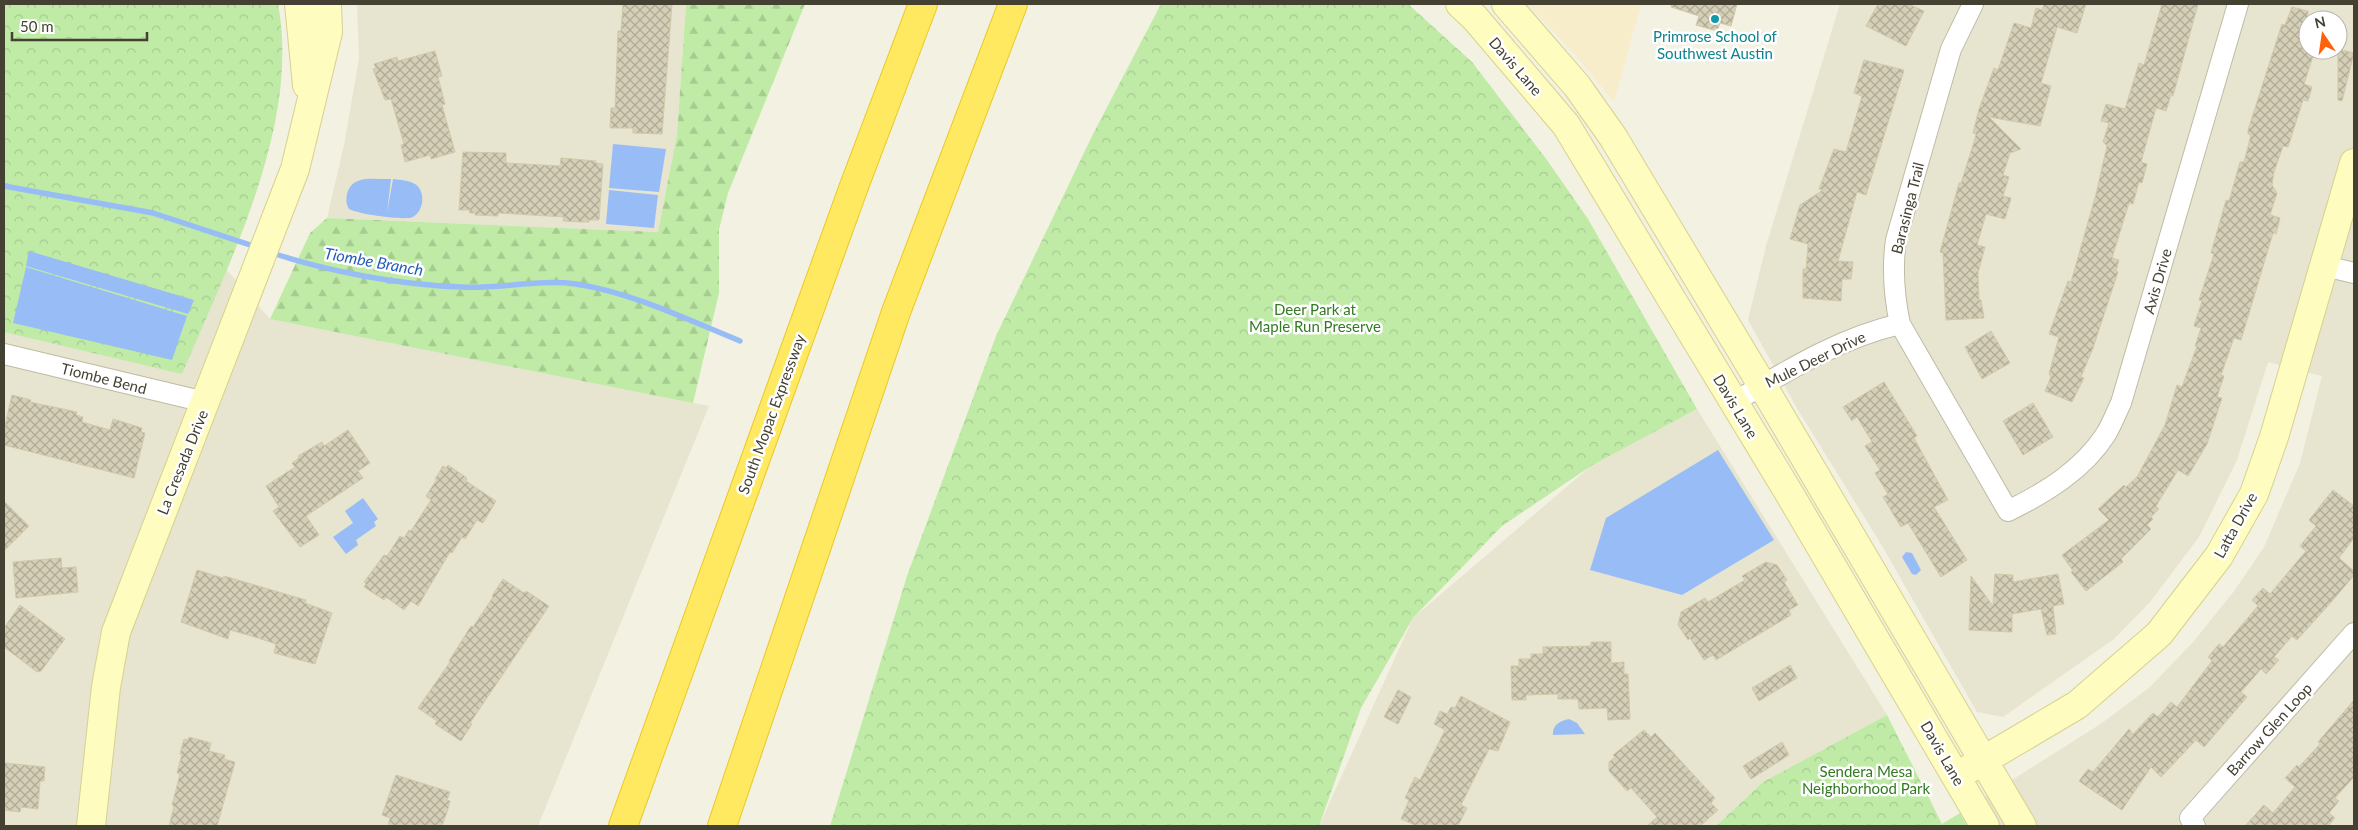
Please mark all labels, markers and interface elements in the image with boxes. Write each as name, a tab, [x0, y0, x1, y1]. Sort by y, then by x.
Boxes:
scale bar	[12, 10, 148, 42]
north arrow	[2298, 10, 2348, 60]
text: N	[2313, 12, 2327, 31]
marker: Primrose School of Southwest Austin	[1709, 13, 1721, 25]
text: 50 m	[20, 17, 54, 35]
place label: Primrose School of Southwest Austin	[1653, 27, 1778, 62]
street label: Davis Lane	[1486, 33, 1546, 99]
street label: Barasinga Trail	[1887, 160, 1927, 256]
water label: Tiombe Branch	[323, 243, 425, 279]
street label: Axis Drive	[2139, 246, 2175, 316]
park label: Deer Park at Maple Run Preserve	[1249, 300, 1381, 335]
street label: Mule Deer Drive	[1762, 327, 1868, 391]
street label: South Mopac Expressway	[734, 331, 808, 496]
street label: Tiombe Bend	[59, 359, 149, 397]
street label: Davis Lane	[1710, 371, 1762, 441]
street label: La Cresada Drive	[153, 407, 211, 517]
street label: Latta Drive	[2210, 489, 2260, 561]
street label: Barrow Glen Loop	[2223, 679, 2315, 779]
street label: Davis Lane	[1917, 717, 1969, 789]
park label: Sendera Mesa Neighborhood Park	[1802, 762, 1930, 797]

